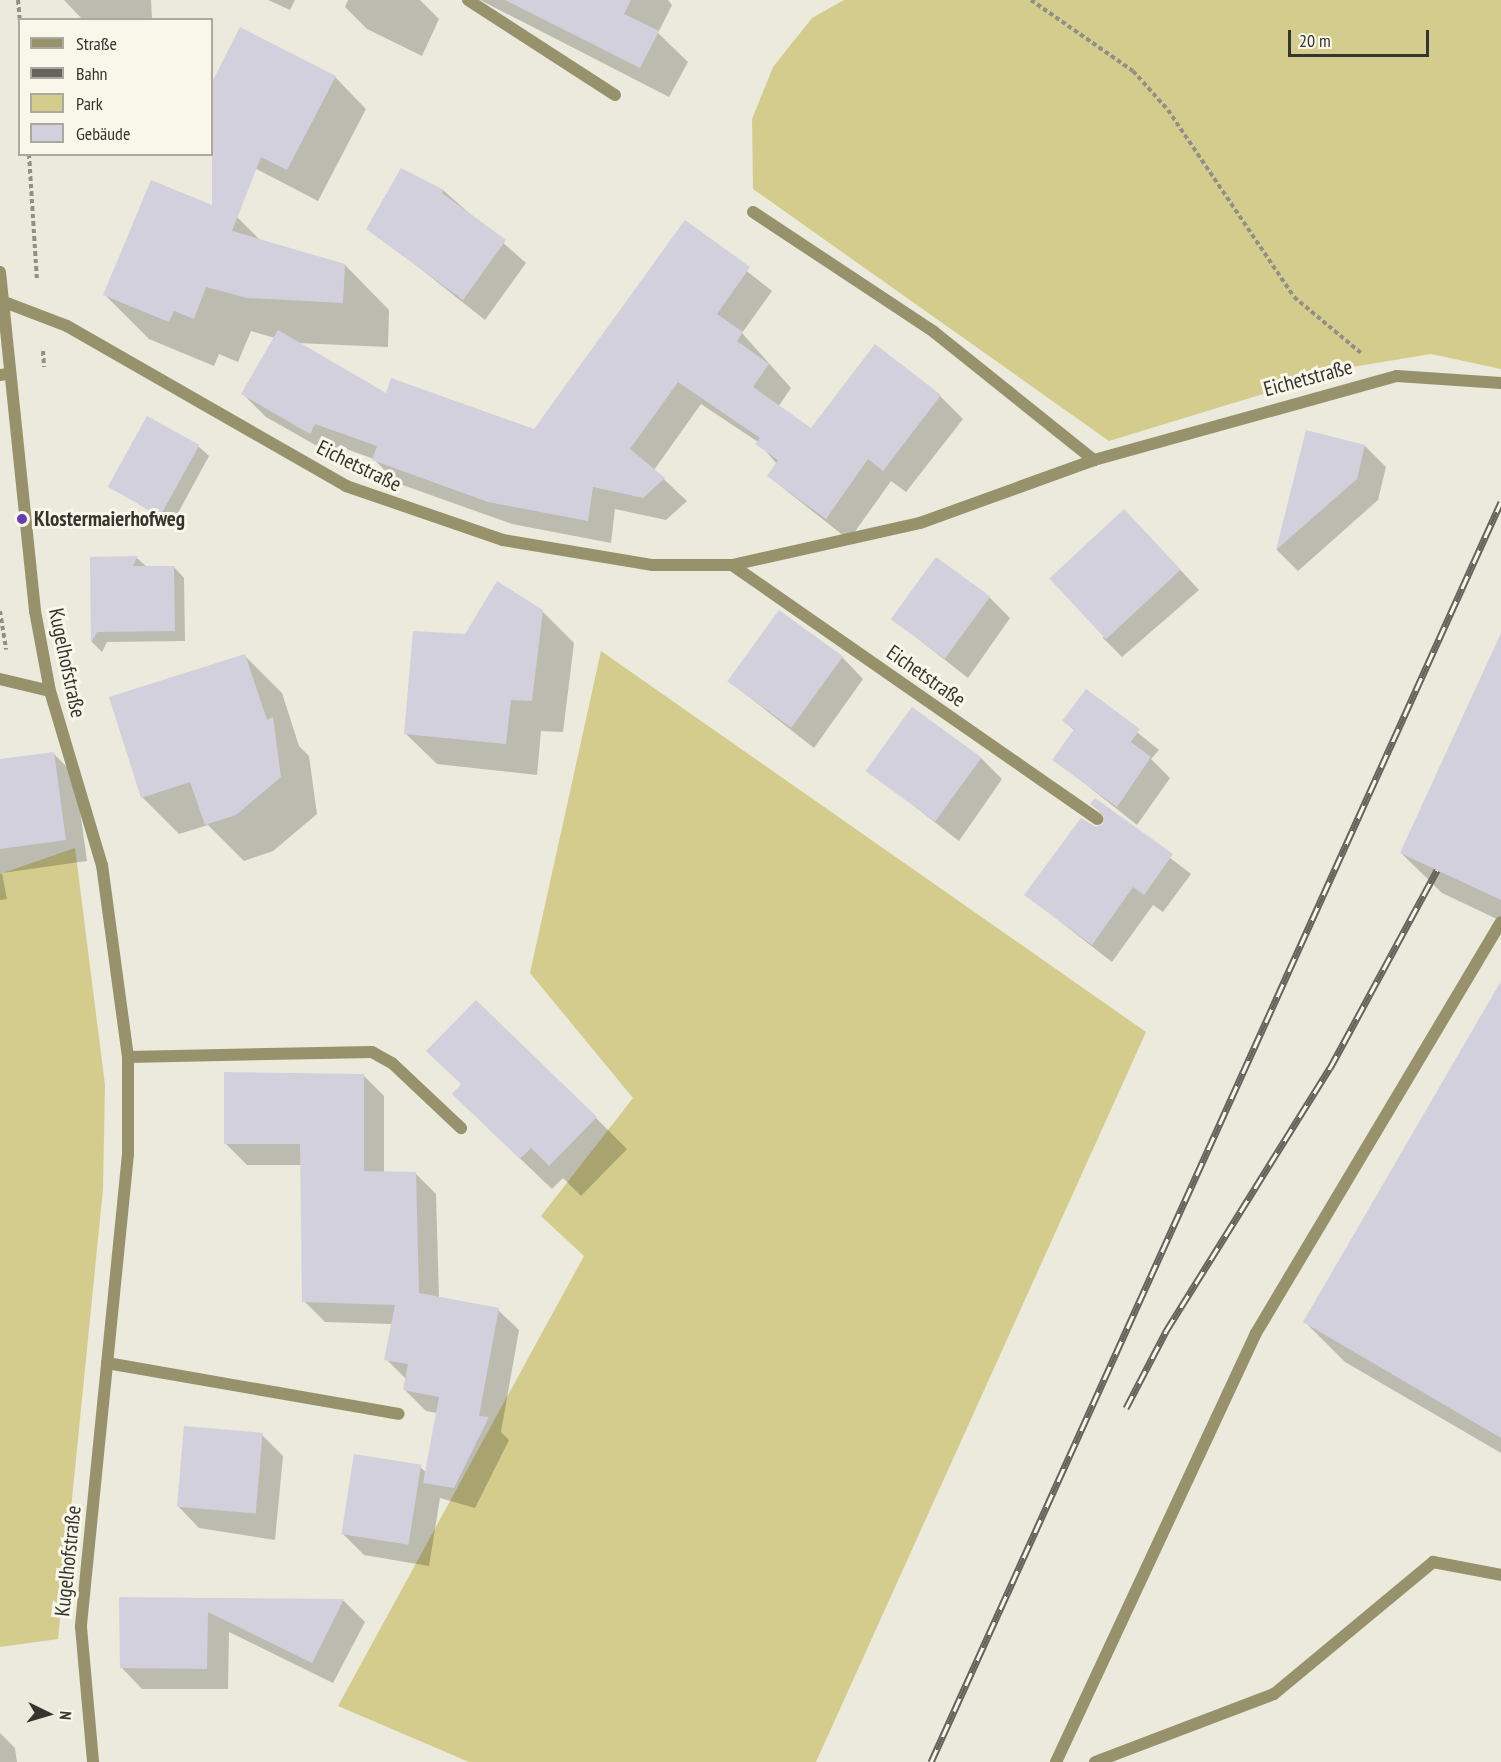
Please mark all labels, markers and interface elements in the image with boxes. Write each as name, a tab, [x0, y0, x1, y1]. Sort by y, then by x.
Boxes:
legend	[18, 18, 213, 156]
scale bar	[1291, 18, 1432, 56]
text: 20 m	[1299, 29, 1331, 52]
text: Straße	[76, 32, 117, 55]
text: Bahn	[76, 62, 108, 85]
text: Park	[76, 92, 103, 115]
text: Gebäude	[76, 122, 130, 145]
street label: Eichetstraße	[1261, 354, 1355, 402]
street label: Eichetstraße	[313, 435, 405, 497]
place label: Klostermaierhofweg	[34, 506, 185, 532]
marker: Klostermaierhofweg	[15, 512, 29, 526]
street label: Kugelhofstraße	[43, 606, 91, 720]
street label: Eichetstraße	[882, 640, 970, 712]
street label: Kugelhofstraße	[50, 1504, 86, 1618]
north arrow	[18, 1684, 78, 1744]
text: N	[56, 1710, 76, 1721]

